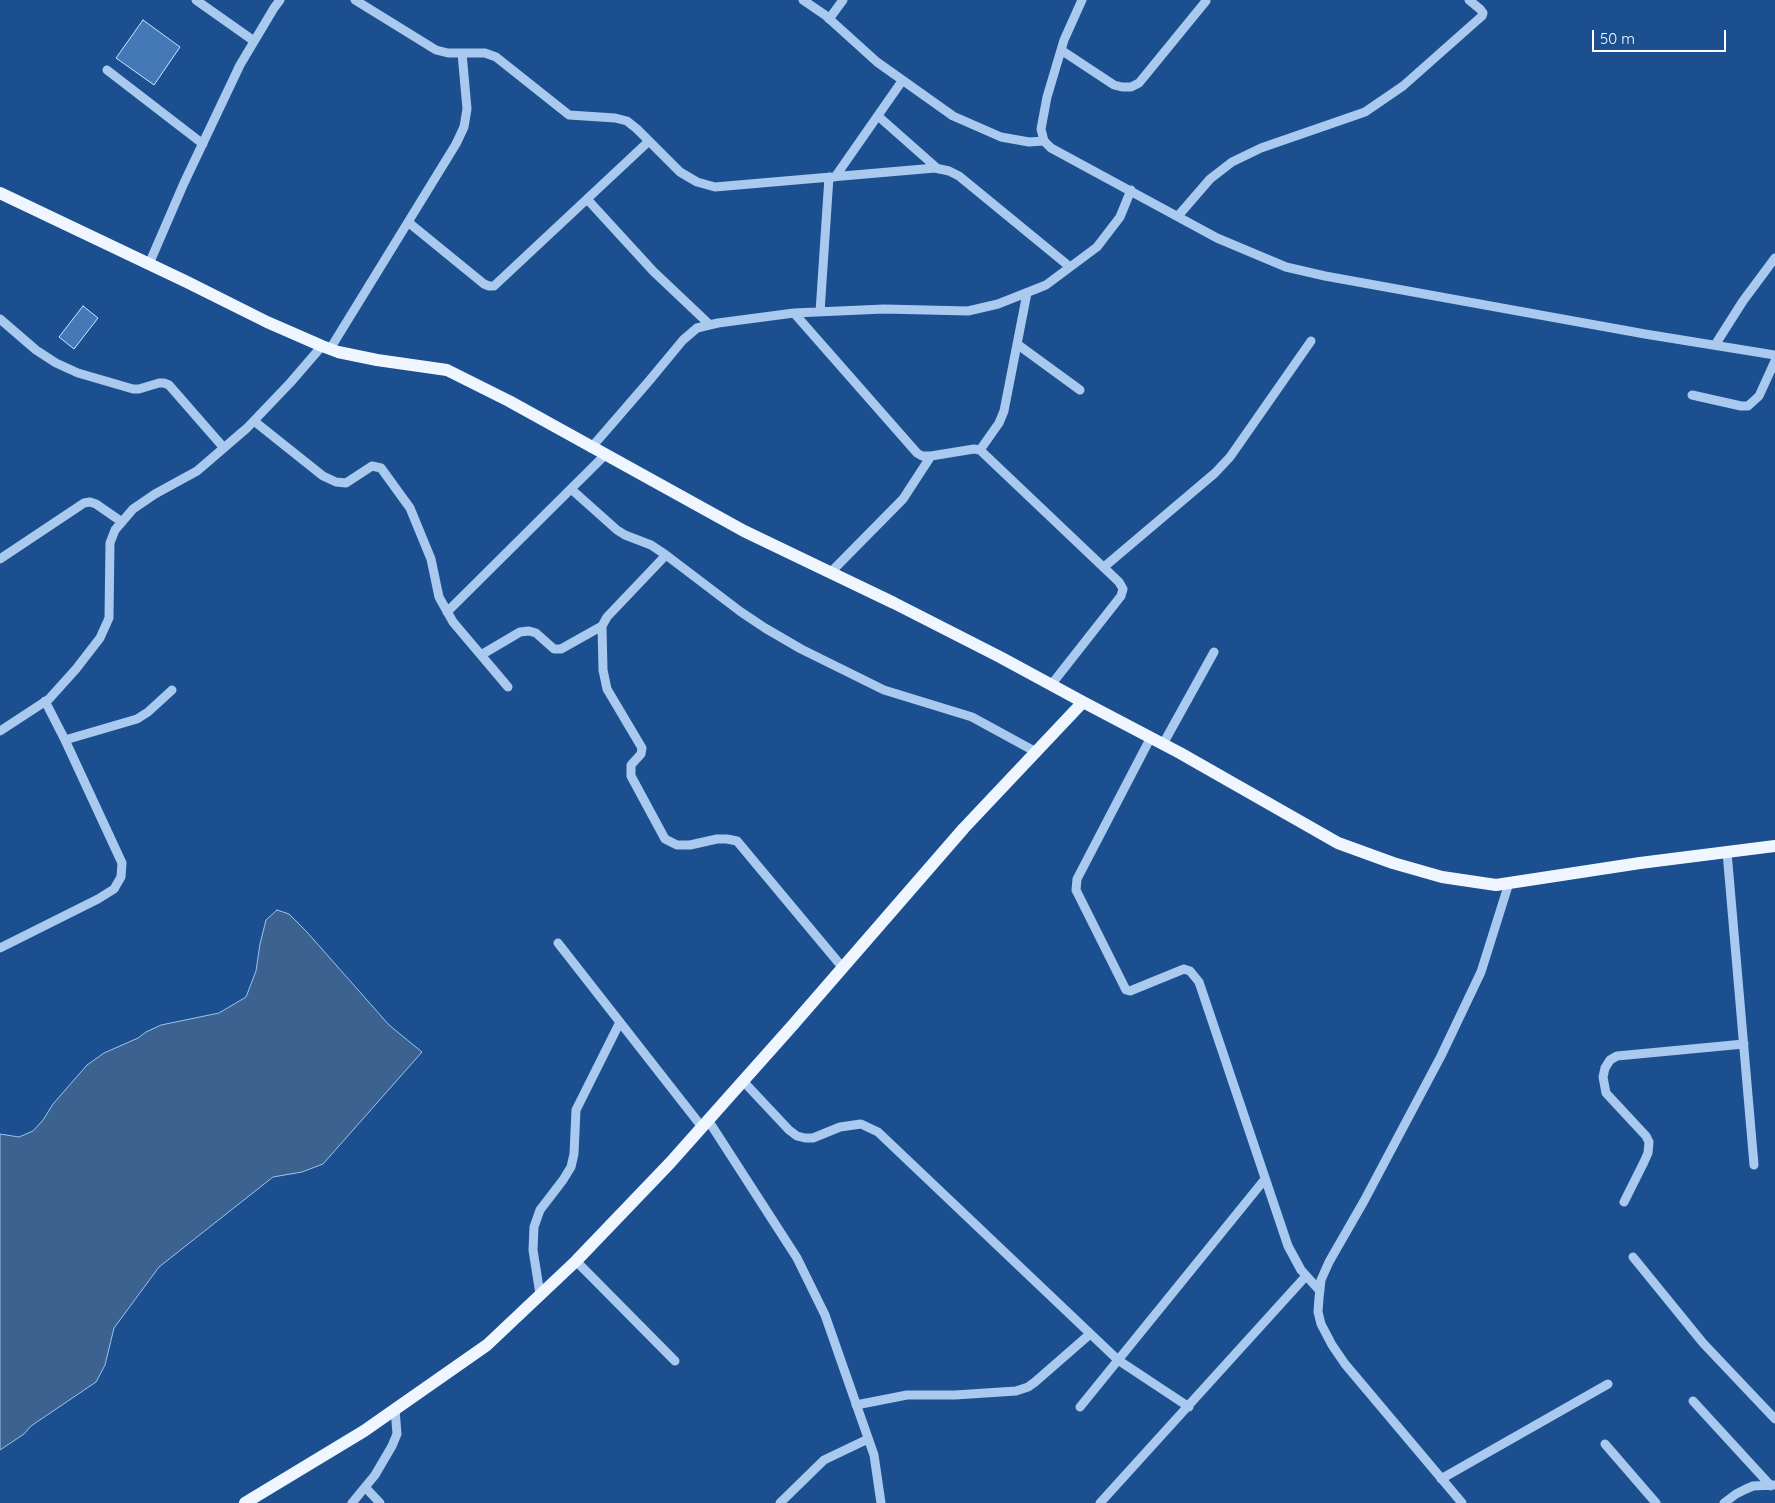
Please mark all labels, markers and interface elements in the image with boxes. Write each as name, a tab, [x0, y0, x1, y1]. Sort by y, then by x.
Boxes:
scale bar	[1595, 20, 1729, 52]
text: 50 m	[1600, 29, 1635, 48]

